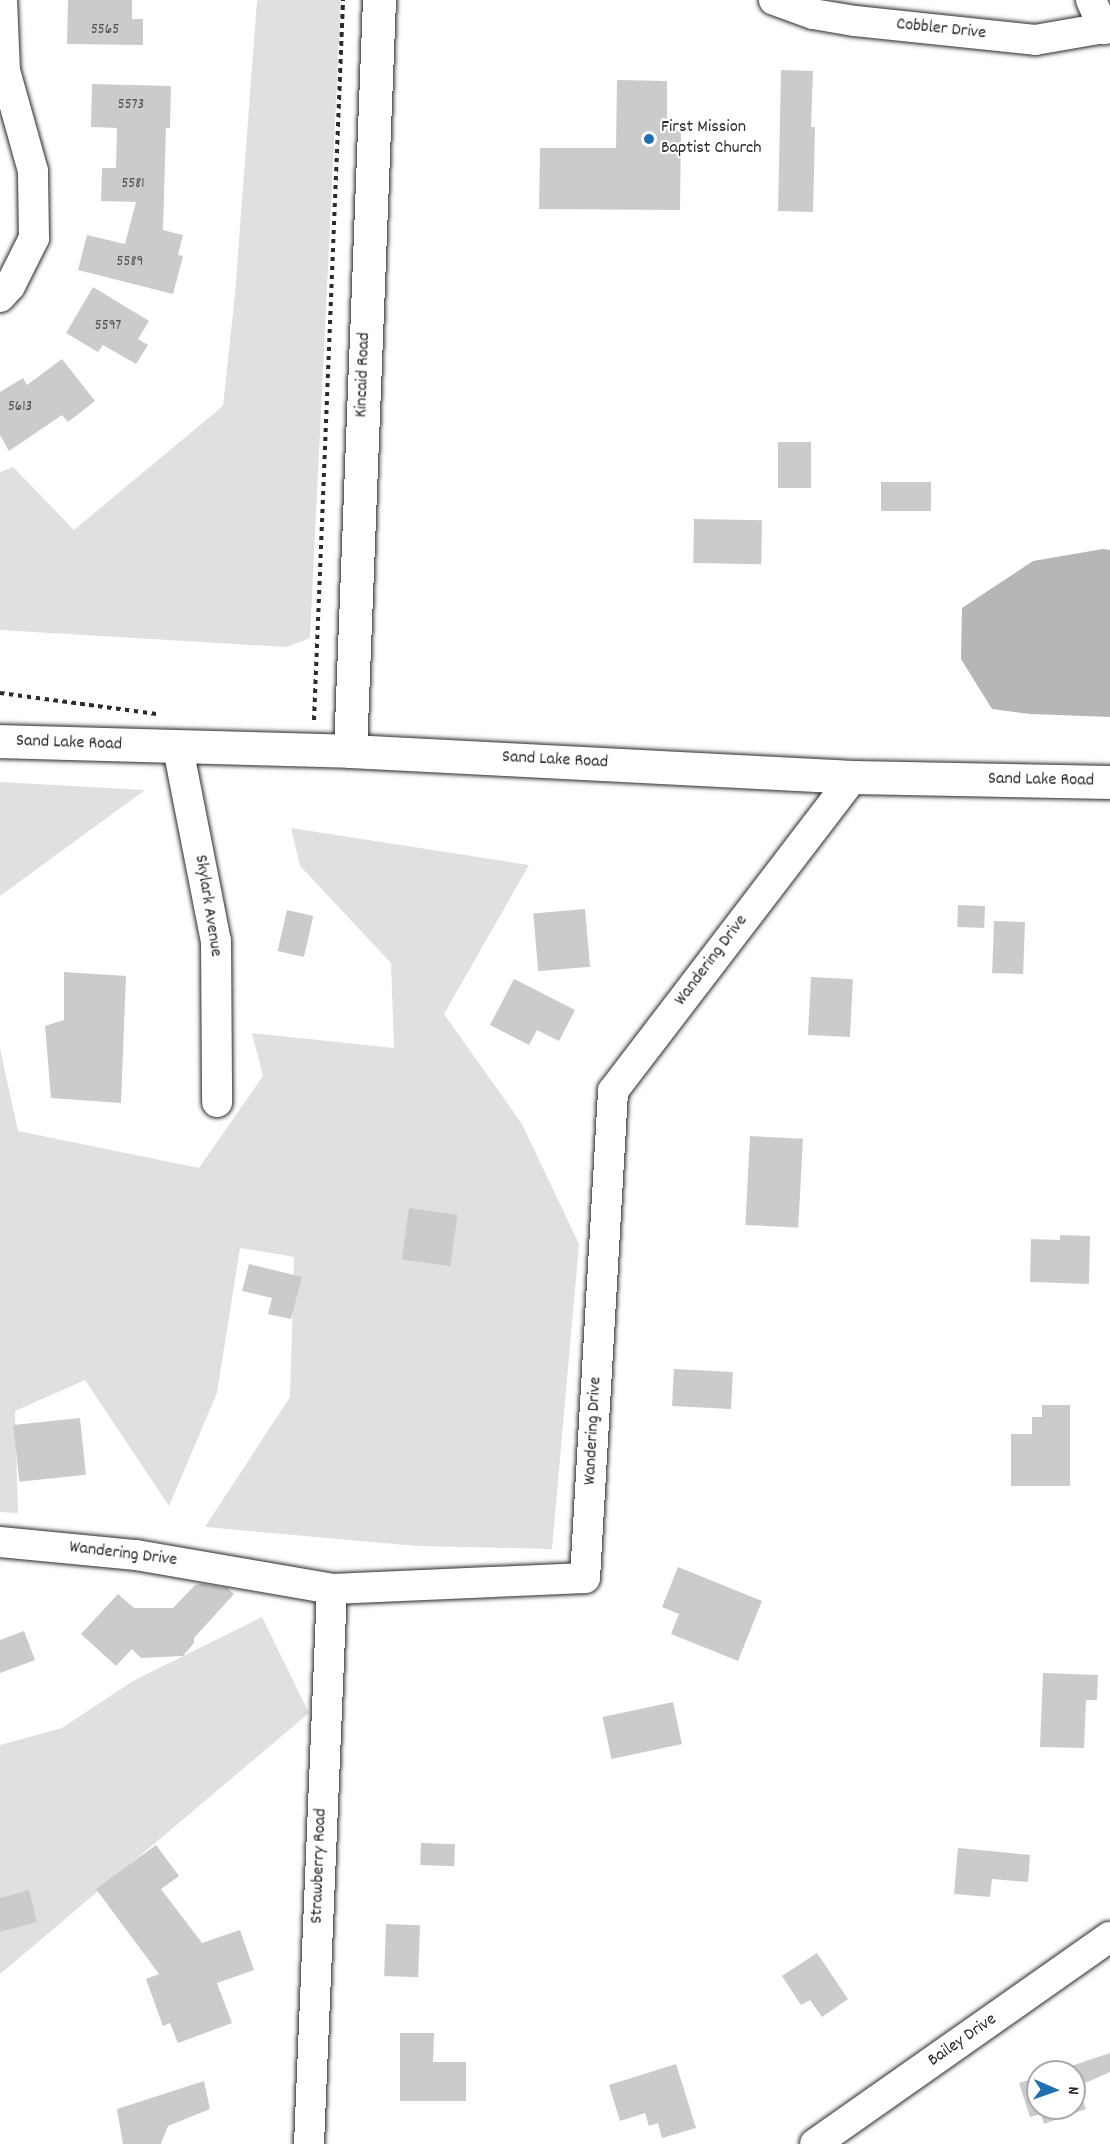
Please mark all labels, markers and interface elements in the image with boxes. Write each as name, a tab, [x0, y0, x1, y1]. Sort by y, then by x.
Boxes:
street label: Cobbler Drive	[895, 15, 987, 45]
house number: 5565	[91, 22, 119, 40]
house number: 5573	[118, 97, 144, 115]
place label: First Mission Baptist Church	[661, 118, 762, 160]
marker: First Mission Baptist Church	[642, 132, 656, 146]
house number: 5581	[121, 176, 145, 194]
house number: 5589	[117, 254, 143, 272]
house number: 5597	[95, 318, 121, 336]
street label: Kincaid Road	[352, 332, 376, 418]
house number: 5613	[8, 399, 32, 417]
street label: Sand Lake Road	[16, 731, 122, 757]
street label: Sand Lake Road	[501, 747, 609, 775]
street label: Sand Lake Road	[988, 769, 1094, 793]
street label: Skylark Avenue	[188, 854, 226, 958]
street label: Wandering Drive	[671, 911, 753, 1011]
street label: Wandering Drive	[580, 1376, 608, 1486]
street label: Wandering Drive	[68, 1538, 178, 1572]
street label: Strawberry Road	[307, 1808, 333, 1924]
street label: Bailey Drive	[925, 2010, 1001, 2072]
north arrow	[1026, 2060, 1086, 2120]
text: N	[1061, 2086, 1084, 2095]

